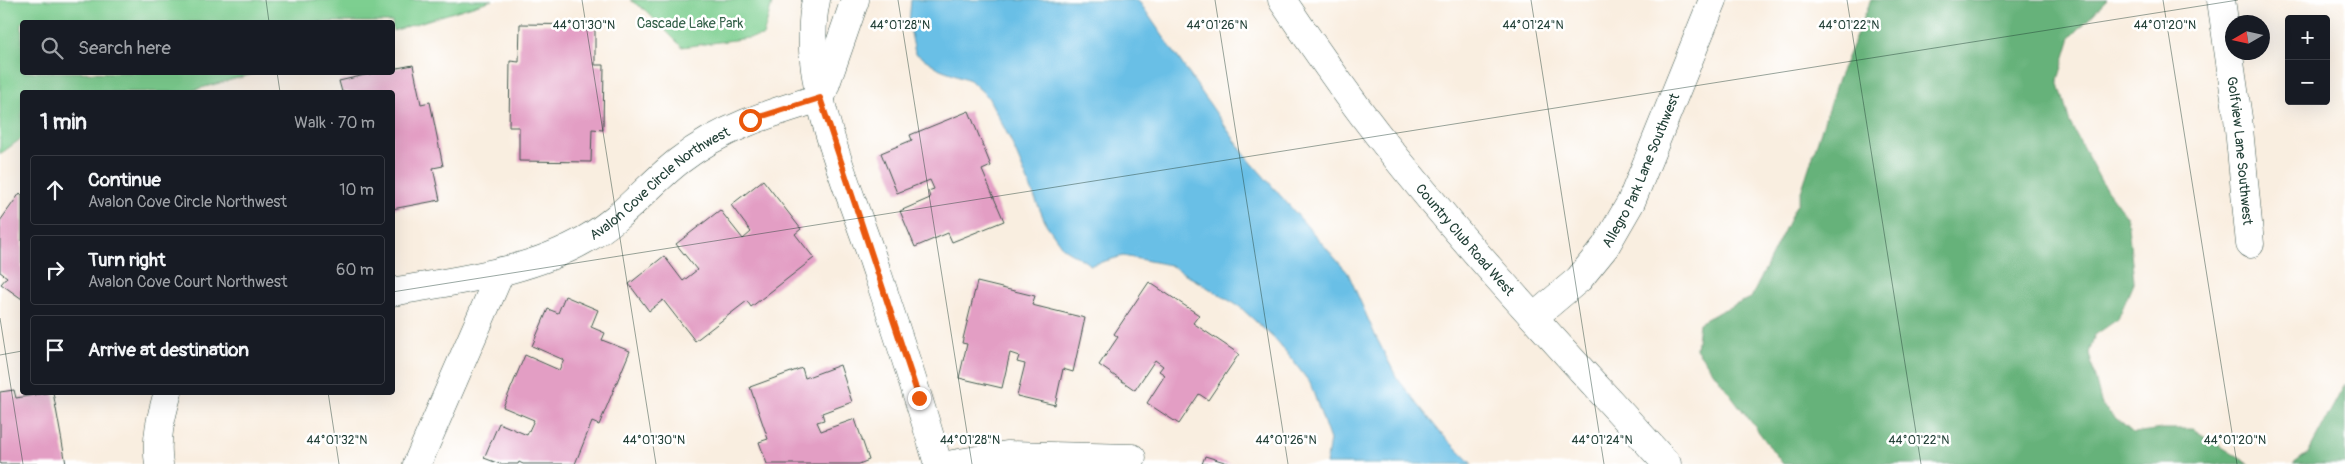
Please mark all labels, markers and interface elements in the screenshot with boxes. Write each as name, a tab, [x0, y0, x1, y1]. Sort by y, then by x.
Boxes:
park label: Cascade Lake Park	[637, 15, 743, 32]
north arrow	[2225, 15, 2270, 60]
map controls	[2285, 15, 2330, 105]
button: +	[2285, 15, 2330, 60]
text: 44°01'30"N	[553, 18, 615, 33]
text: 44°01'28"N	[870, 18, 930, 33]
text: 44°01'26"N	[1186, 18, 1248, 33]
text: 44°01'24"N	[1502, 18, 1564, 33]
text: 44°01'22"N	[1819, 18, 1879, 33]
text: 44°01'20"N	[2134, 18, 2196, 33]
search box	[20, 20, 395, 75]
icon: search	[38, 34, 66, 62]
text: Search here	[78, 36, 171, 60]
button: −	[2285, 60, 2330, 105]
street label: Golfview Lane Southwest	[2223, 75, 2256, 226]
street label: Allegro Park Lane Southwest	[1599, 90, 1683, 251]
text: 1 min	[40, 109, 87, 136]
route start	[739, 109, 762, 132]
text: Walk · 70 m	[294, 113, 375, 133]
street label: Avalon Cove Circle Northwest	[587, 123, 733, 244]
text: Continue	[88, 168, 161, 192]
icon: ahead	[41, 176, 69, 204]
text: 10 m	[339, 180, 374, 200]
street label: Country Club Road West	[1412, 180, 1518, 300]
text: Avalon Cove Circle Northwest	[88, 192, 287, 212]
text: Turn right	[88, 248, 166, 272]
icon: right	[41, 256, 69, 284]
text: 60 m	[336, 260, 374, 280]
text: Avalon Cove Court Northwest	[88, 272, 287, 292]
icon: arrive	[41, 336, 69, 364]
text: Arrive at destination	[88, 338, 249, 362]
route end	[908, 387, 931, 410]
text: 44°01'32"N	[307, 433, 367, 448]
text: 44°01'30"N	[623, 433, 685, 448]
text: 44°01'28"N	[940, 433, 1000, 448]
text: 44°01'26"N	[1255, 433, 1317, 448]
text: 44°01'24"N	[1571, 433, 1633, 448]
text: 44°01'22"N	[1889, 433, 1949, 448]
text: 44°01'20"N	[2204, 433, 2266, 448]

